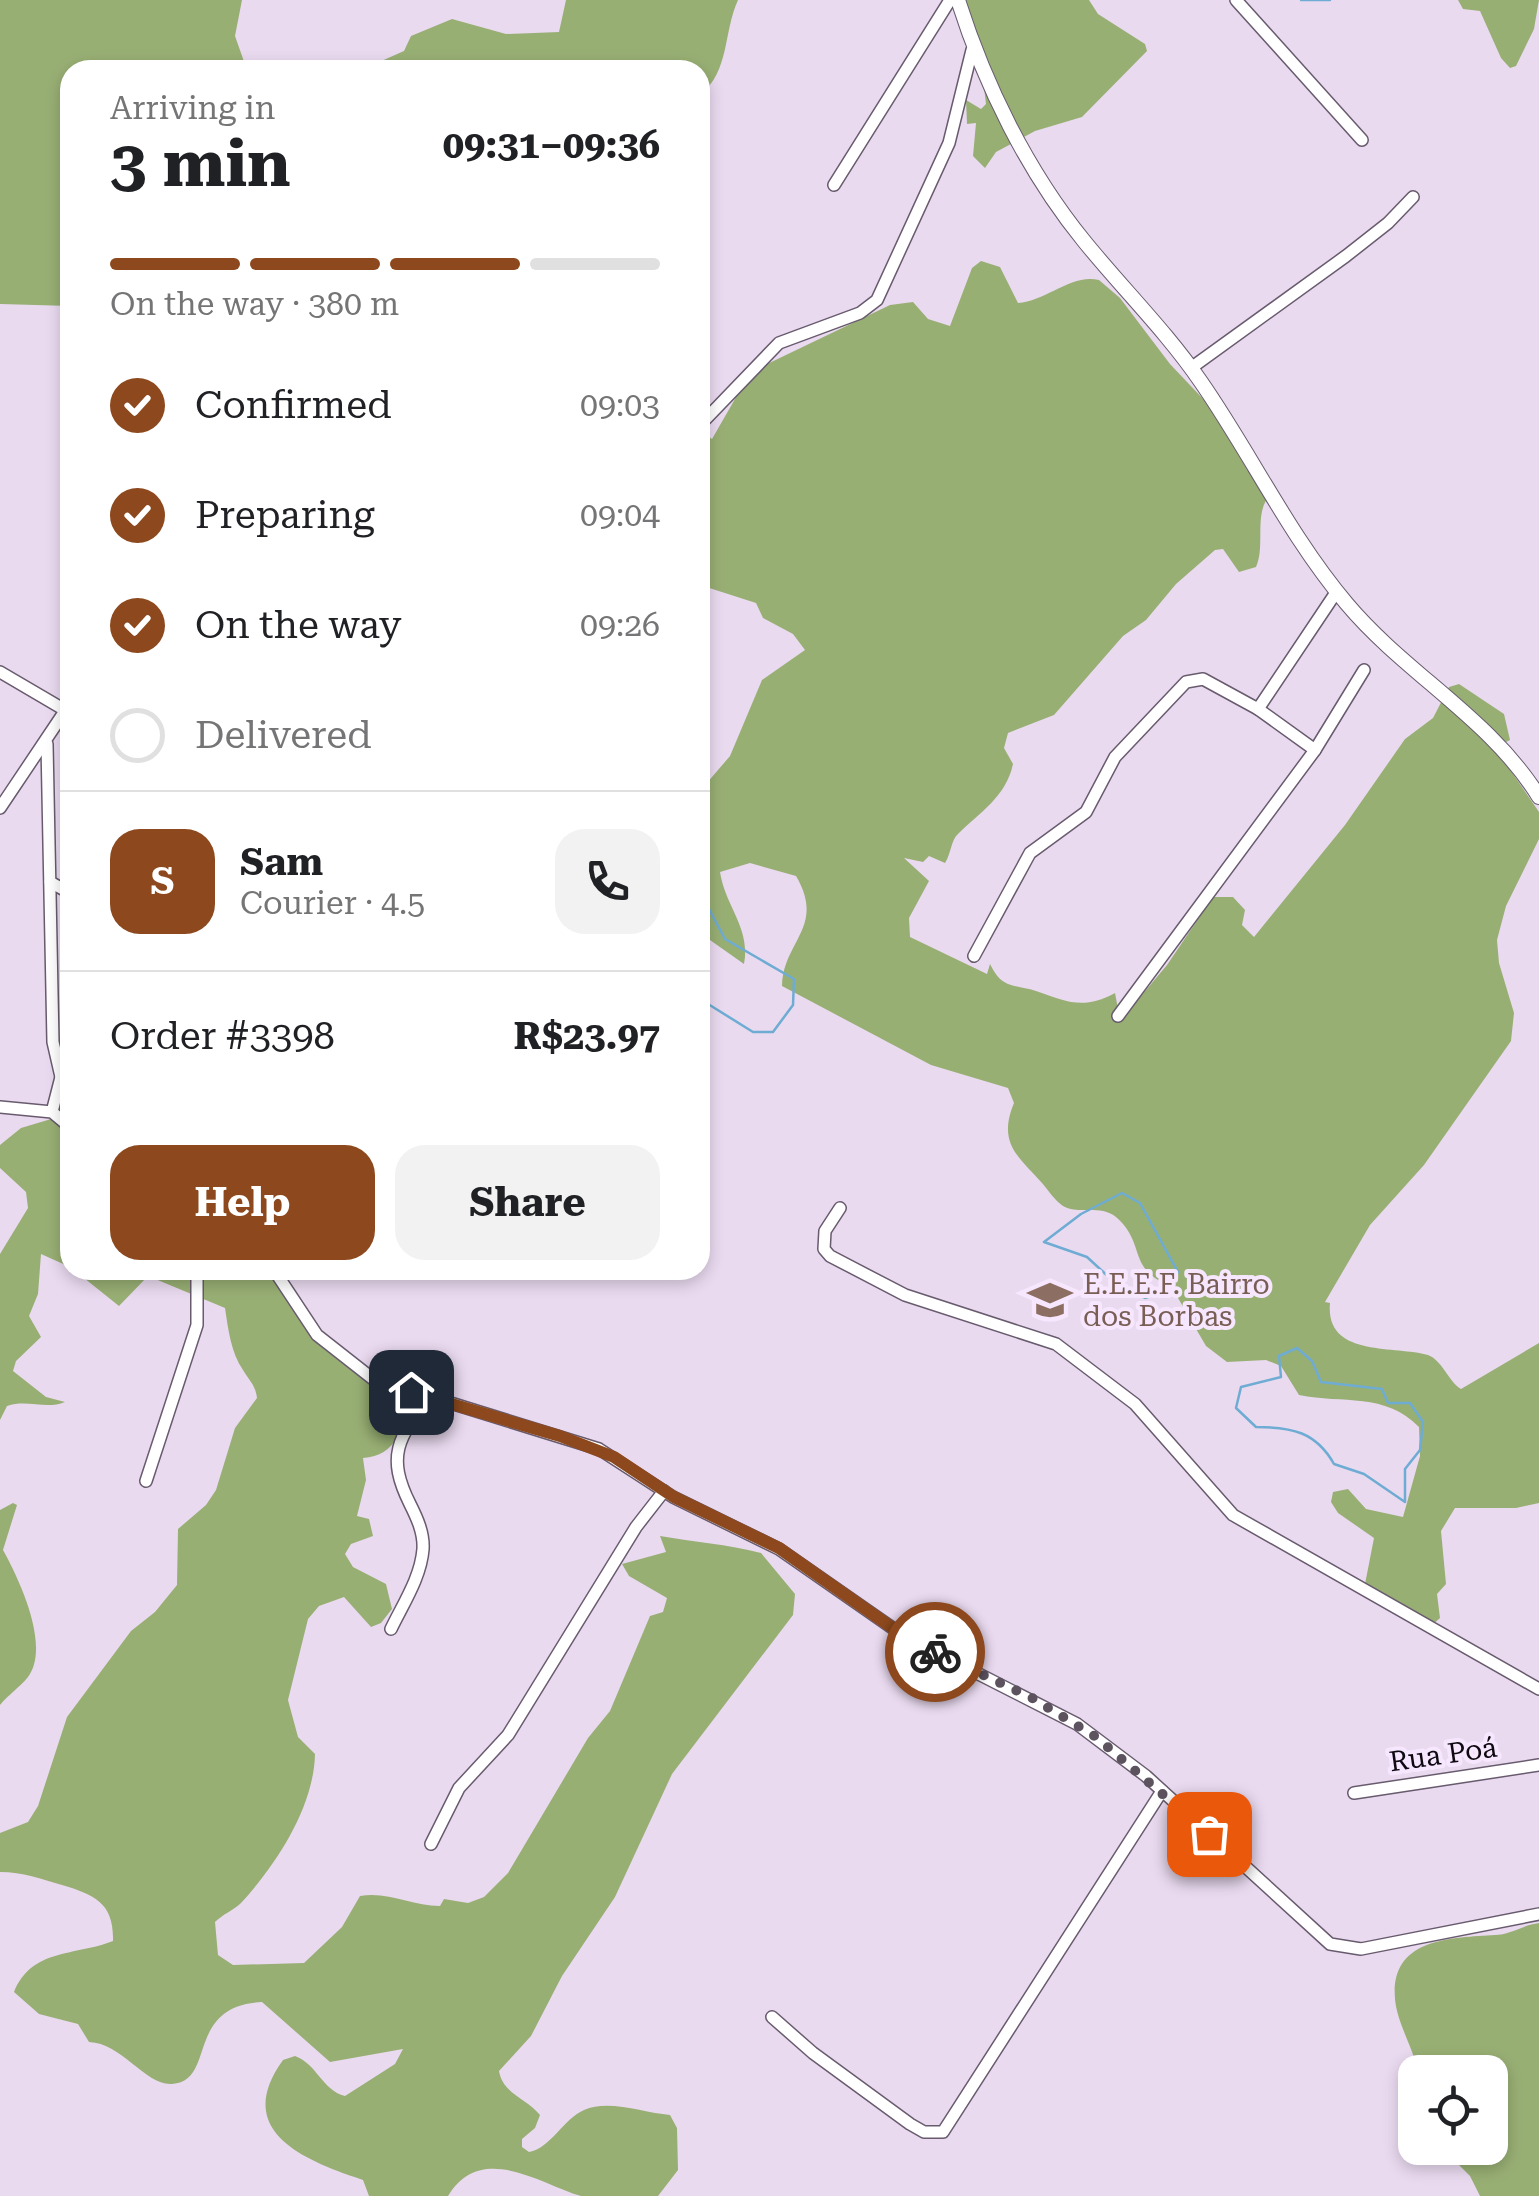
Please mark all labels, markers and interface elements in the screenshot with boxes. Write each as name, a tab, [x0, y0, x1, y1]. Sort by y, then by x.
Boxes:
text: Arriving in	[110, 89, 275, 127]
text: 09:31–09:36	[443, 123, 660, 167]
text: 3 min	[110, 126, 291, 202]
text: On the way · 380 m	[110, 285, 399, 323]
icon: check	[110, 378, 165, 433]
text: Confirmed	[195, 383, 392, 427]
text: 09:03	[580, 386, 660, 424]
icon: check	[110, 488, 165, 543]
text: Preparing	[195, 493, 375, 537]
text: 09:04	[580, 496, 660, 534]
icon: check	[110, 598, 165, 653]
text: On the way	[195, 603, 401, 647]
text: 09:26	[580, 606, 660, 644]
text: Delivered	[195, 713, 372, 757]
button: phone	[555, 829, 660, 934]
text: Sam	[240, 840, 323, 884]
text: S	[151, 859, 174, 903]
text: Courier · 4.5	[240, 884, 425, 922]
text: Order #3398	[110, 1014, 335, 1058]
text: R$23.97	[513, 1014, 660, 1058]
button: Help	[110, 1145, 375, 1260]
button: Share	[395, 1145, 660, 1260]
place label: E.E.E.F. Bairro dos Borbas	[1083, 1268, 1270, 1333]
school or university icon: E.E.E.F. Bairro dos Borbas	[1026, 1276, 1074, 1324]
pin	[369, 1350, 454, 1435]
icon: home	[384, 1365, 439, 1420]
courier	[885, 1602, 985, 1702]
icon: bike	[908, 1625, 963, 1680]
street label: Rua Poá	[1387, 1731, 1499, 1778]
pin	[1167, 1792, 1252, 1877]
icon: bag	[1182, 1807, 1237, 1862]
map controls	[1398, 2055, 1508, 2165]
button: locate	[1398, 2055, 1508, 2165]

